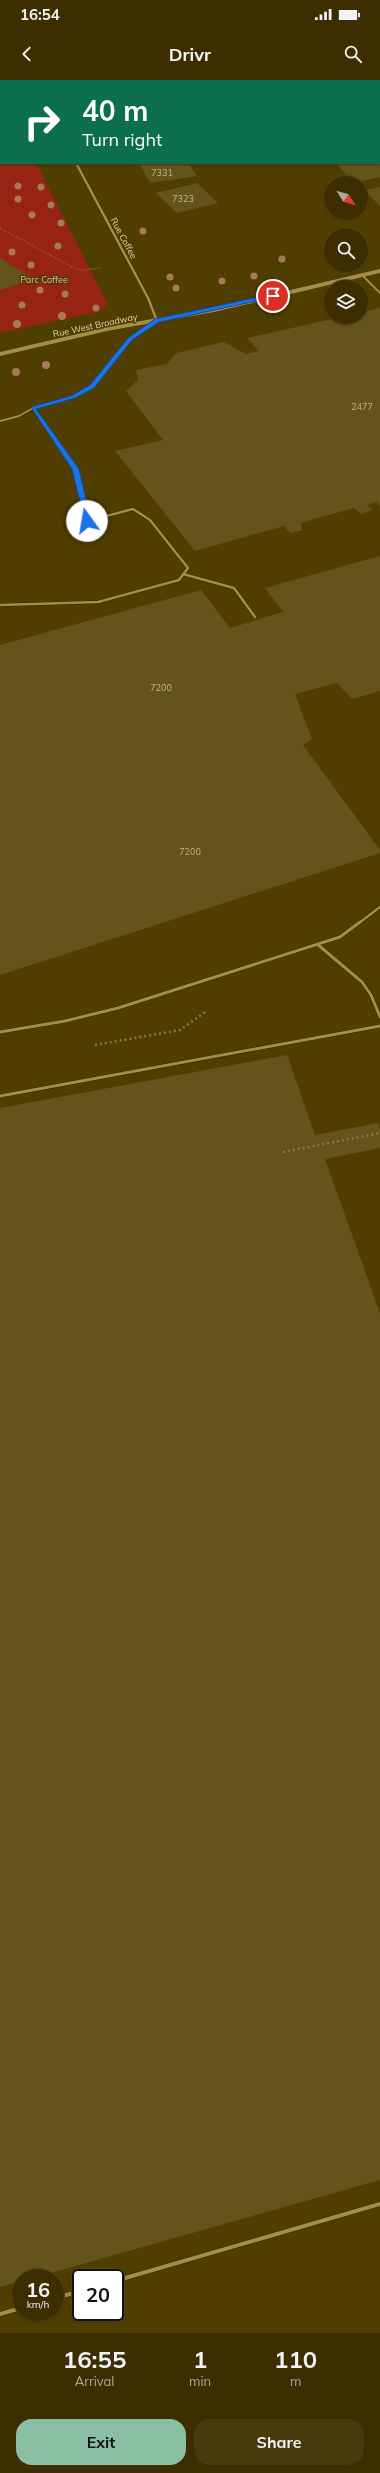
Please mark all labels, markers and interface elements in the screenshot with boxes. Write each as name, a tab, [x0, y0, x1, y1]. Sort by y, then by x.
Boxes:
text: 16:54	[20, 5, 60, 24]
icon: back	[16, 43, 38, 65]
text: Drivr	[169, 43, 211, 66]
icon: search	[342, 43, 364, 65]
text: 40 m	[82, 93, 148, 128]
icon: right	[16, 96, 68, 148]
text: Turn right	[82, 128, 162, 151]
house number: 7331	[151, 167, 173, 178]
north arrow	[324, 176, 368, 220]
map controls	[324, 176, 368, 324]
house number: 7323	[172, 193, 194, 204]
street label: Rue Coffee	[109, 215, 140, 261]
button: search	[324, 228, 368, 272]
park label: Parc Coffee	[20, 274, 68, 285]
pin	[256, 279, 290, 313]
button: layers	[324, 280, 368, 324]
icon: arrive	[262, 285, 284, 307]
street label: Rue West Broadway	[52, 311, 139, 340]
house number: 2477	[351, 401, 373, 412]
position arrow	[66, 500, 108, 542]
house number: 7200	[150, 682, 172, 693]
house number: 7200	[179, 846, 201, 857]
speed limit sign: 20	[72, 2269, 124, 2321]
text: 16	[26, 2277, 50, 2302]
text: km/h	[27, 2298, 49, 2311]
text: 16:55	[63, 2344, 126, 2374]
text: 1	[193, 2344, 207, 2374]
text: 110	[274, 2344, 317, 2374]
text: Arrival	[75, 2373, 114, 2389]
text: min	[189, 2373, 211, 2389]
text: m	[290, 2373, 301, 2389]
button: Exit	[16, 2419, 186, 2465]
button: Share	[194, 2419, 364, 2465]

